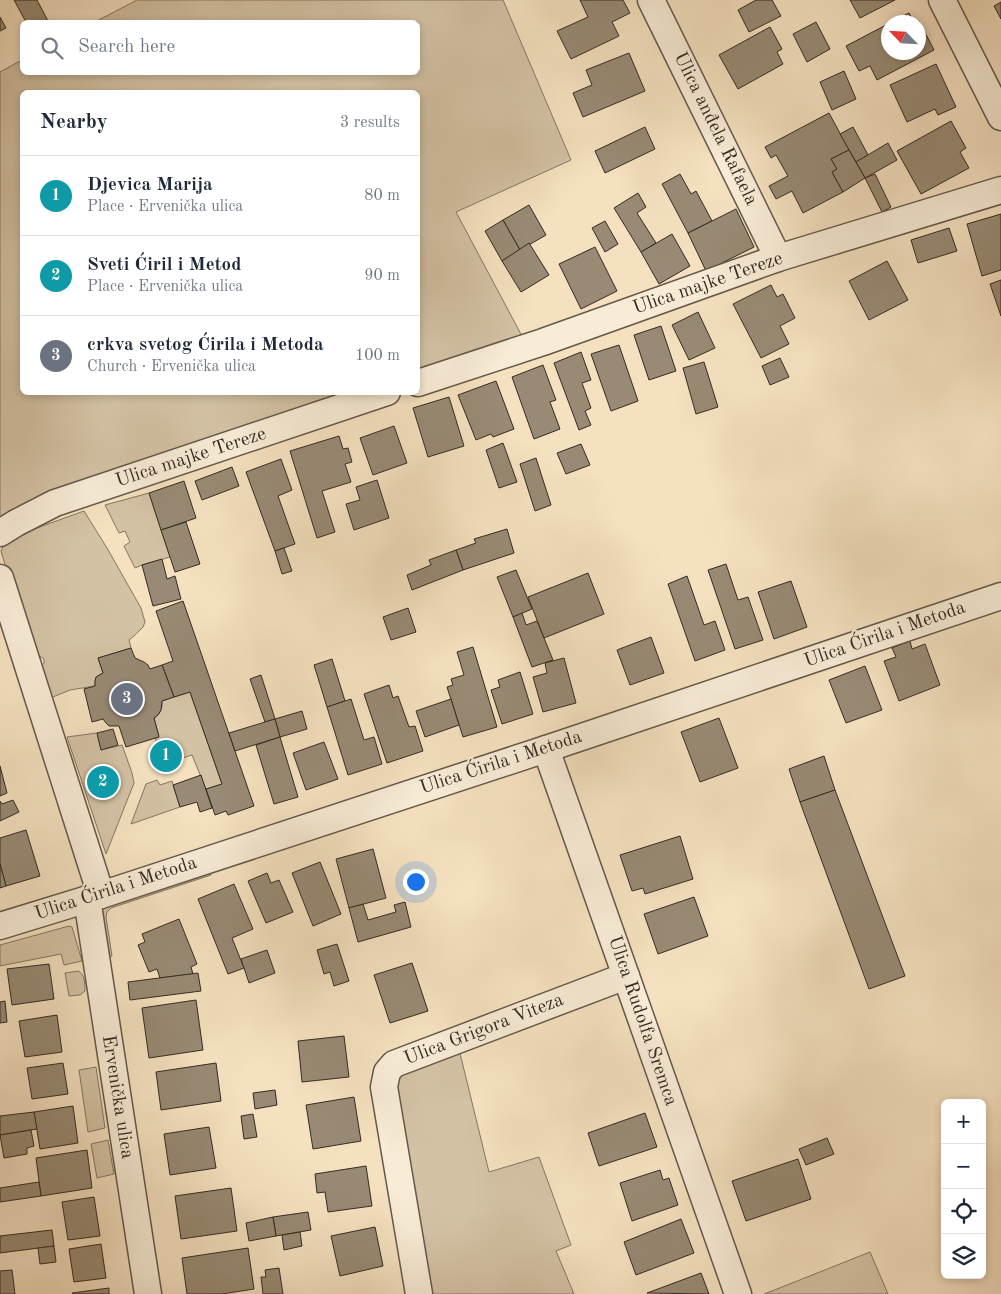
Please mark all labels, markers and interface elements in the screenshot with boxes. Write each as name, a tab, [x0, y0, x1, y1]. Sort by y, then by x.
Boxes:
north arrow	[881, 15, 926, 60]
search box	[20, 20, 420, 75]
icon: search	[38, 34, 66, 62]
text: Search here	[78, 38, 175, 57]
street label: Ulica anđela Rafaela	[670, 49, 761, 209]
text: Nearby	[40, 112, 108, 133]
text: 3 results	[340, 115, 400, 131]
text: Djevica Marija	[87, 176, 213, 195]
text: 1	[51, 188, 61, 204]
text: 80 m	[364, 188, 400, 204]
text: Place · Ervenička ulica	[87, 199, 243, 215]
street label: Ulica majke Tereze	[631, 249, 785, 319]
text: Sveti Ćiril i Metod	[87, 256, 241, 275]
text: 2	[51, 268, 61, 284]
text: 90 m	[364, 268, 400, 284]
text: Place · Ervenička ulica	[87, 279, 243, 295]
text: crkva svetog Ćirila i Metoda	[87, 336, 324, 355]
text: 3	[51, 348, 61, 364]
text: 100 m	[355, 348, 400, 364]
text: Church · Ervenička ulica	[87, 359, 256, 375]
street label: Ulica majke Tereze	[113, 425, 269, 491]
street label: Ulica Ćirila i Metoda	[800, 594, 969, 672]
pin: 3	[111, 680, 143, 718]
street label: Ulica Ćirila i Metoda	[416, 723, 585, 798]
pin: 1	[150, 737, 182, 775]
pin: 2	[87, 763, 119, 801]
street label: Ulica Ćirila i Metoda	[31, 849, 200, 924]
your location	[403, 869, 429, 895]
street label: Ulica Rudolfa Sremca	[604, 934, 680, 1109]
street label: Ulica Grigora Viteza	[402, 991, 567, 1069]
street label: Ervenička ulica	[98, 1034, 136, 1161]
map controls	[941, 1099, 986, 1279]
button: +	[941, 1099, 986, 1144]
button: −	[941, 1144, 986, 1189]
button: locate	[941, 1189, 986, 1234]
button: layers	[941, 1234, 986, 1279]

